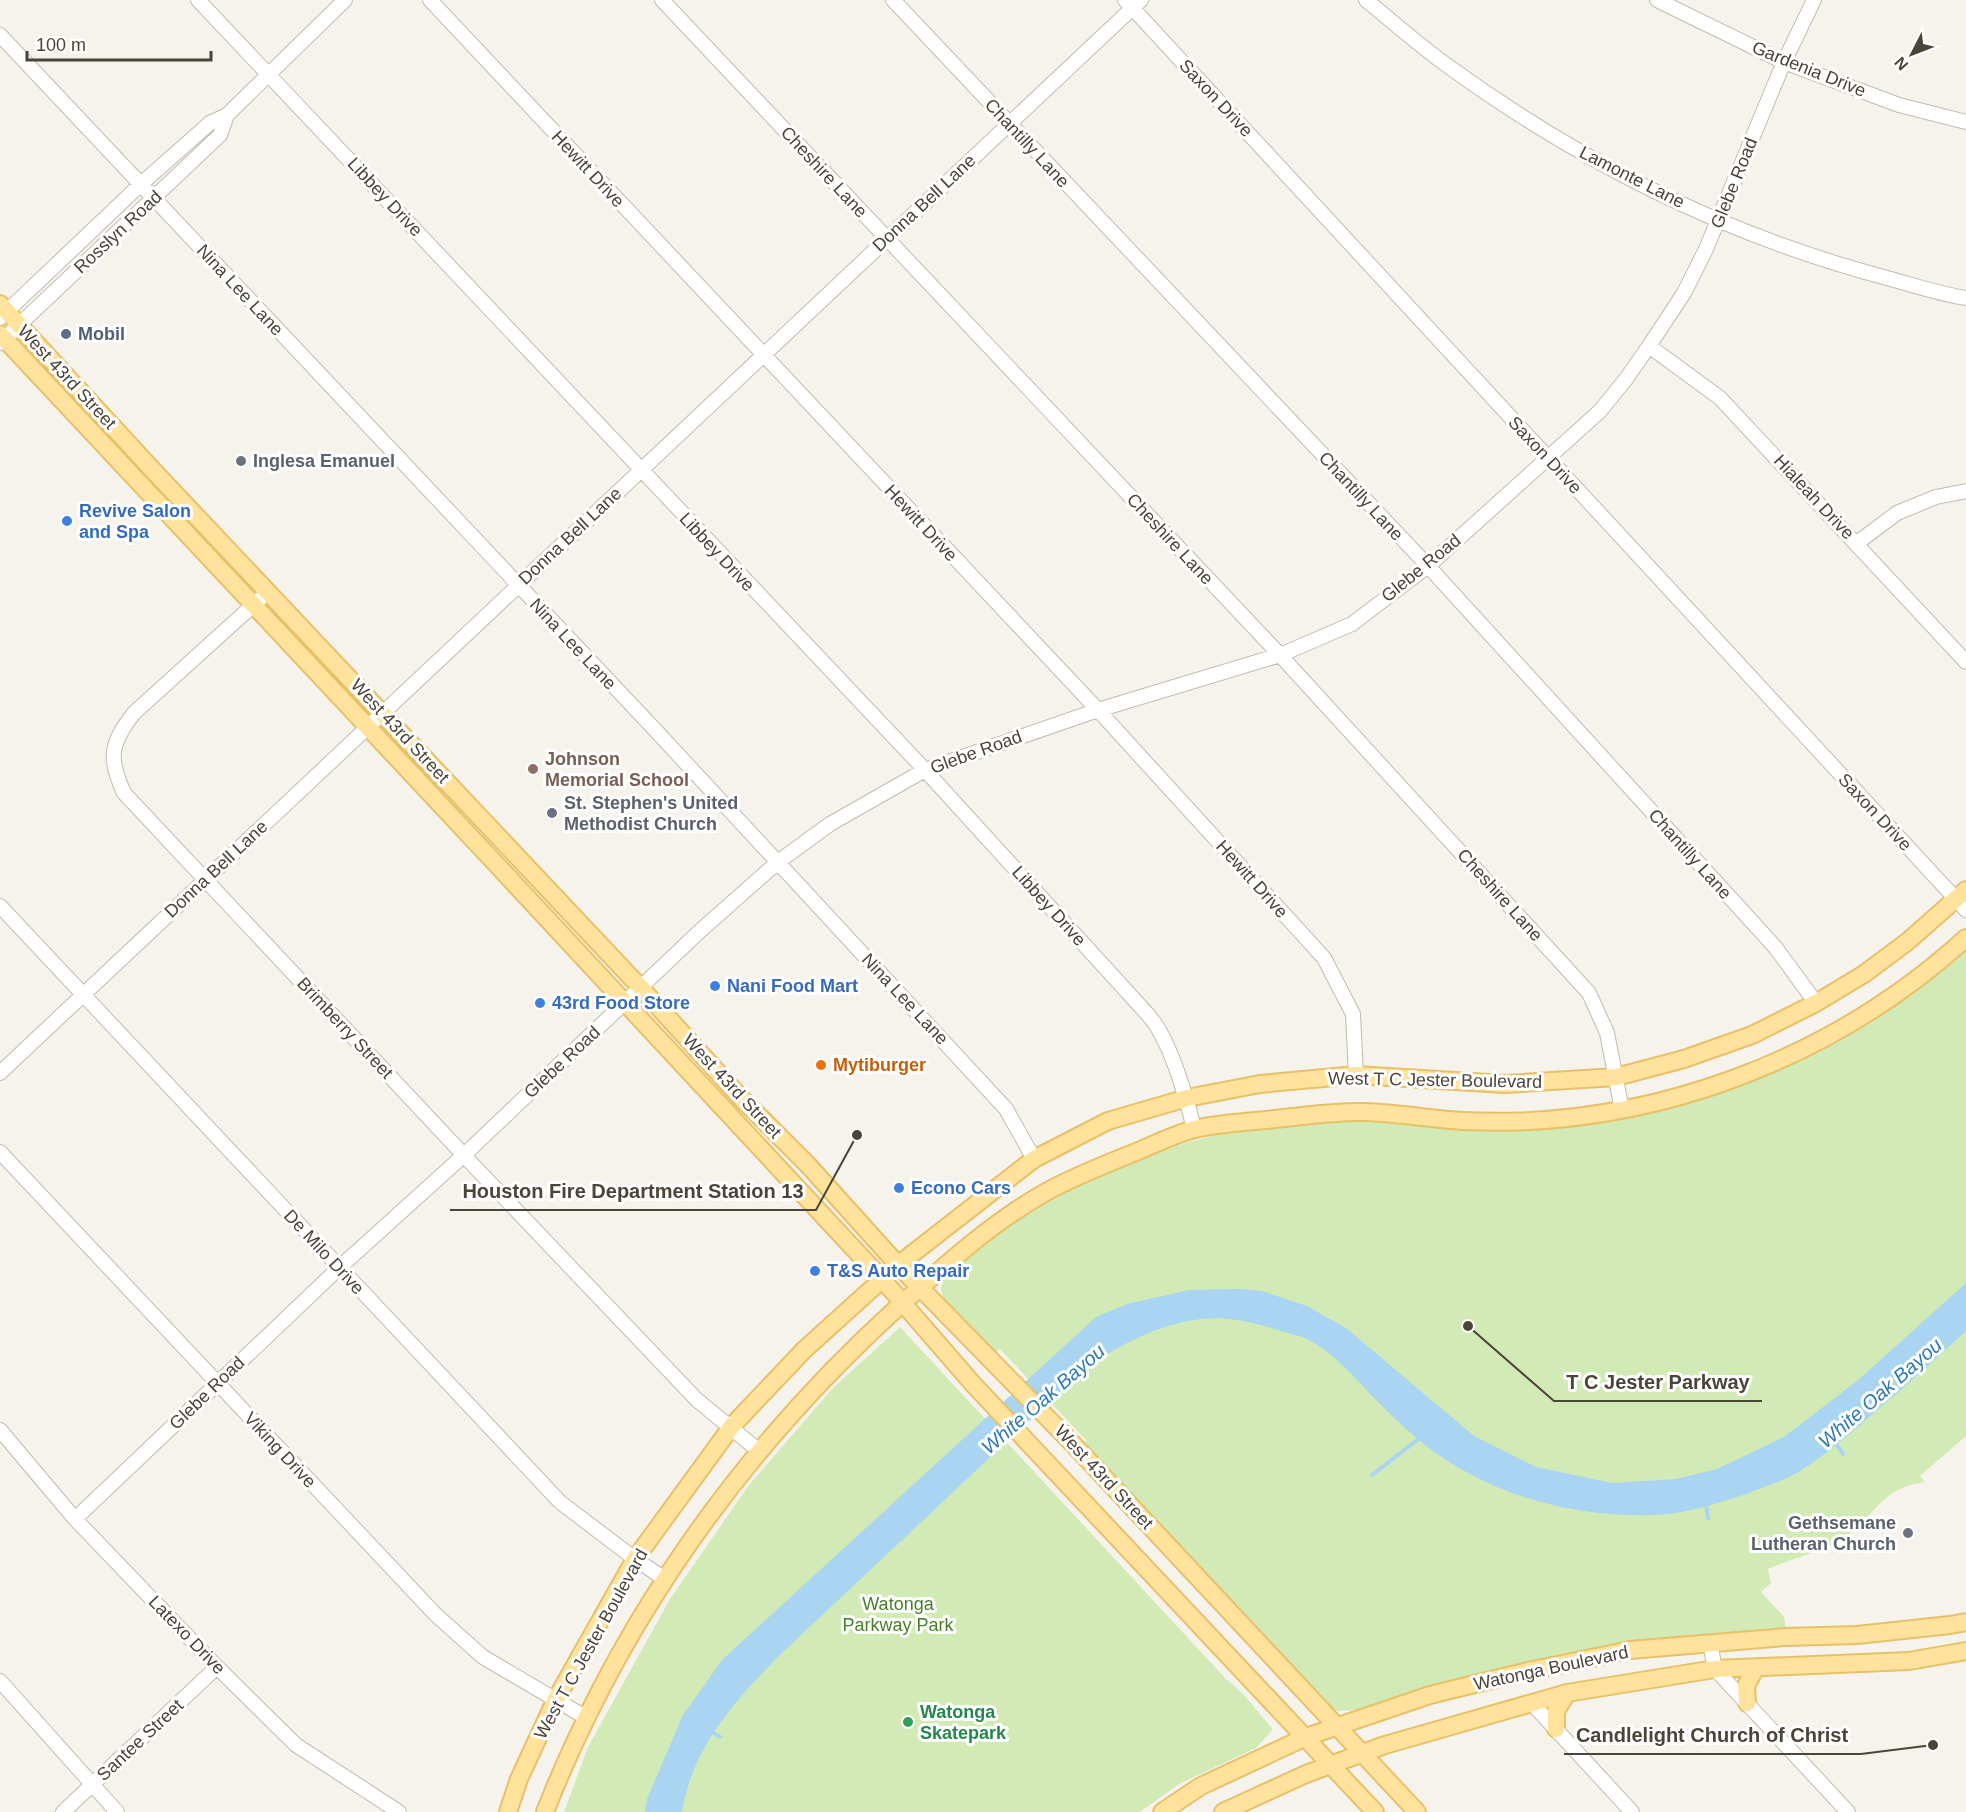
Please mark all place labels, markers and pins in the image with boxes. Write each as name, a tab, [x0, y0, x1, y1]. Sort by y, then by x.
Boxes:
place label: Mobil	[78, 324, 125, 344]
marker: Mobil	[59, 327, 73, 341]
place label: Inglesa Emanuel	[253, 451, 395, 471]
marker: Inglesa Emanuel	[234, 454, 248, 468]
place label: Revive Salon and Spa	[79, 501, 191, 542]
marker: Revive Salon and Spa	[60, 514, 74, 528]
place label: Johnson Memorial School	[545, 749, 689, 790]
marker: Johnson Memorial School	[526, 762, 540, 776]
place label: St. Stephen's United Methodist Church	[564, 793, 738, 834]
marker: St. Stephen's United Methodist Church	[545, 806, 559, 820]
place label: Nani Food Mart	[727, 976, 858, 996]
marker: Nani Food Mart	[708, 979, 722, 993]
place label: 43rd Food Store	[552, 993, 690, 1013]
marker: 43rd Food Store	[533, 996, 547, 1010]
place label: Mytiburger	[833, 1055, 926, 1075]
marker: Mytiburger	[814, 1058, 828, 1072]
callout: Houston Fire Department Station 13	[450, 1172, 816, 1210]
place label: Econo Cars	[911, 1178, 1011, 1198]
marker: Econo Cars	[892, 1181, 906, 1195]
place label: T&S Auto Repair	[827, 1261, 969, 1281]
marker: T&S Auto Repair	[808, 1264, 822, 1278]
callout: T C Jester Parkway	[1554, 1363, 1762, 1401]
place label: Gethsemane Lutheran Church	[1751, 1513, 1896, 1554]
marker: Gethsemane Lutheran Church	[1901, 1526, 1915, 1540]
place label: Watonga Skatepark	[920, 1702, 1007, 1743]
marker: Watonga Skatepark	[901, 1715, 915, 1729]
callout: Candlelight Church of Christ	[1564, 1716, 1861, 1754]

